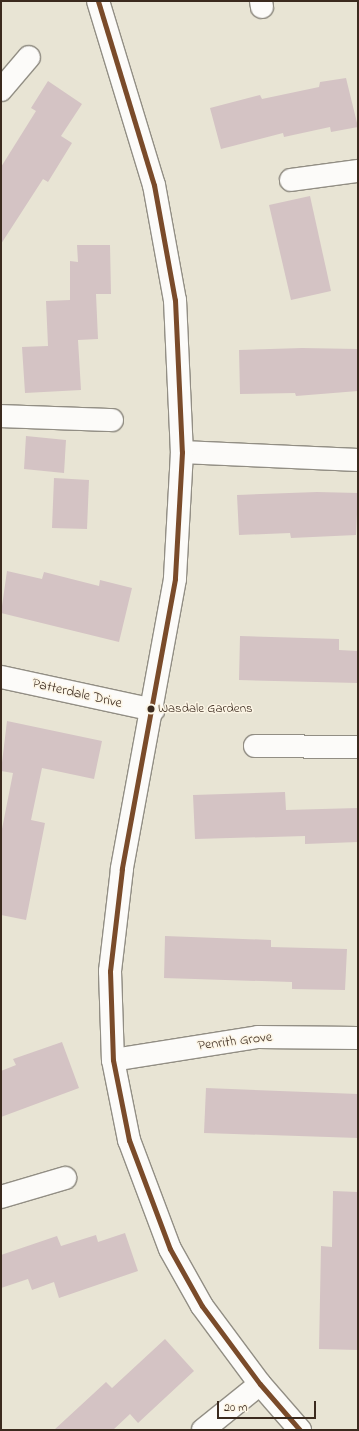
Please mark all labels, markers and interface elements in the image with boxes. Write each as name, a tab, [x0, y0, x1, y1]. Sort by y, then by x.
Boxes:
street label: Patterdale Drive	[30, 676, 124, 712]
place label: Wasdale Gardens	[158, 701, 253, 717]
marker: Wasdale Gardens	[146, 704, 156, 714]
street label: Penrith Grove	[197, 1029, 273, 1055]
scale bar	[219, 1393, 318, 1419]
text: 20 m	[224, 1399, 247, 1417]

